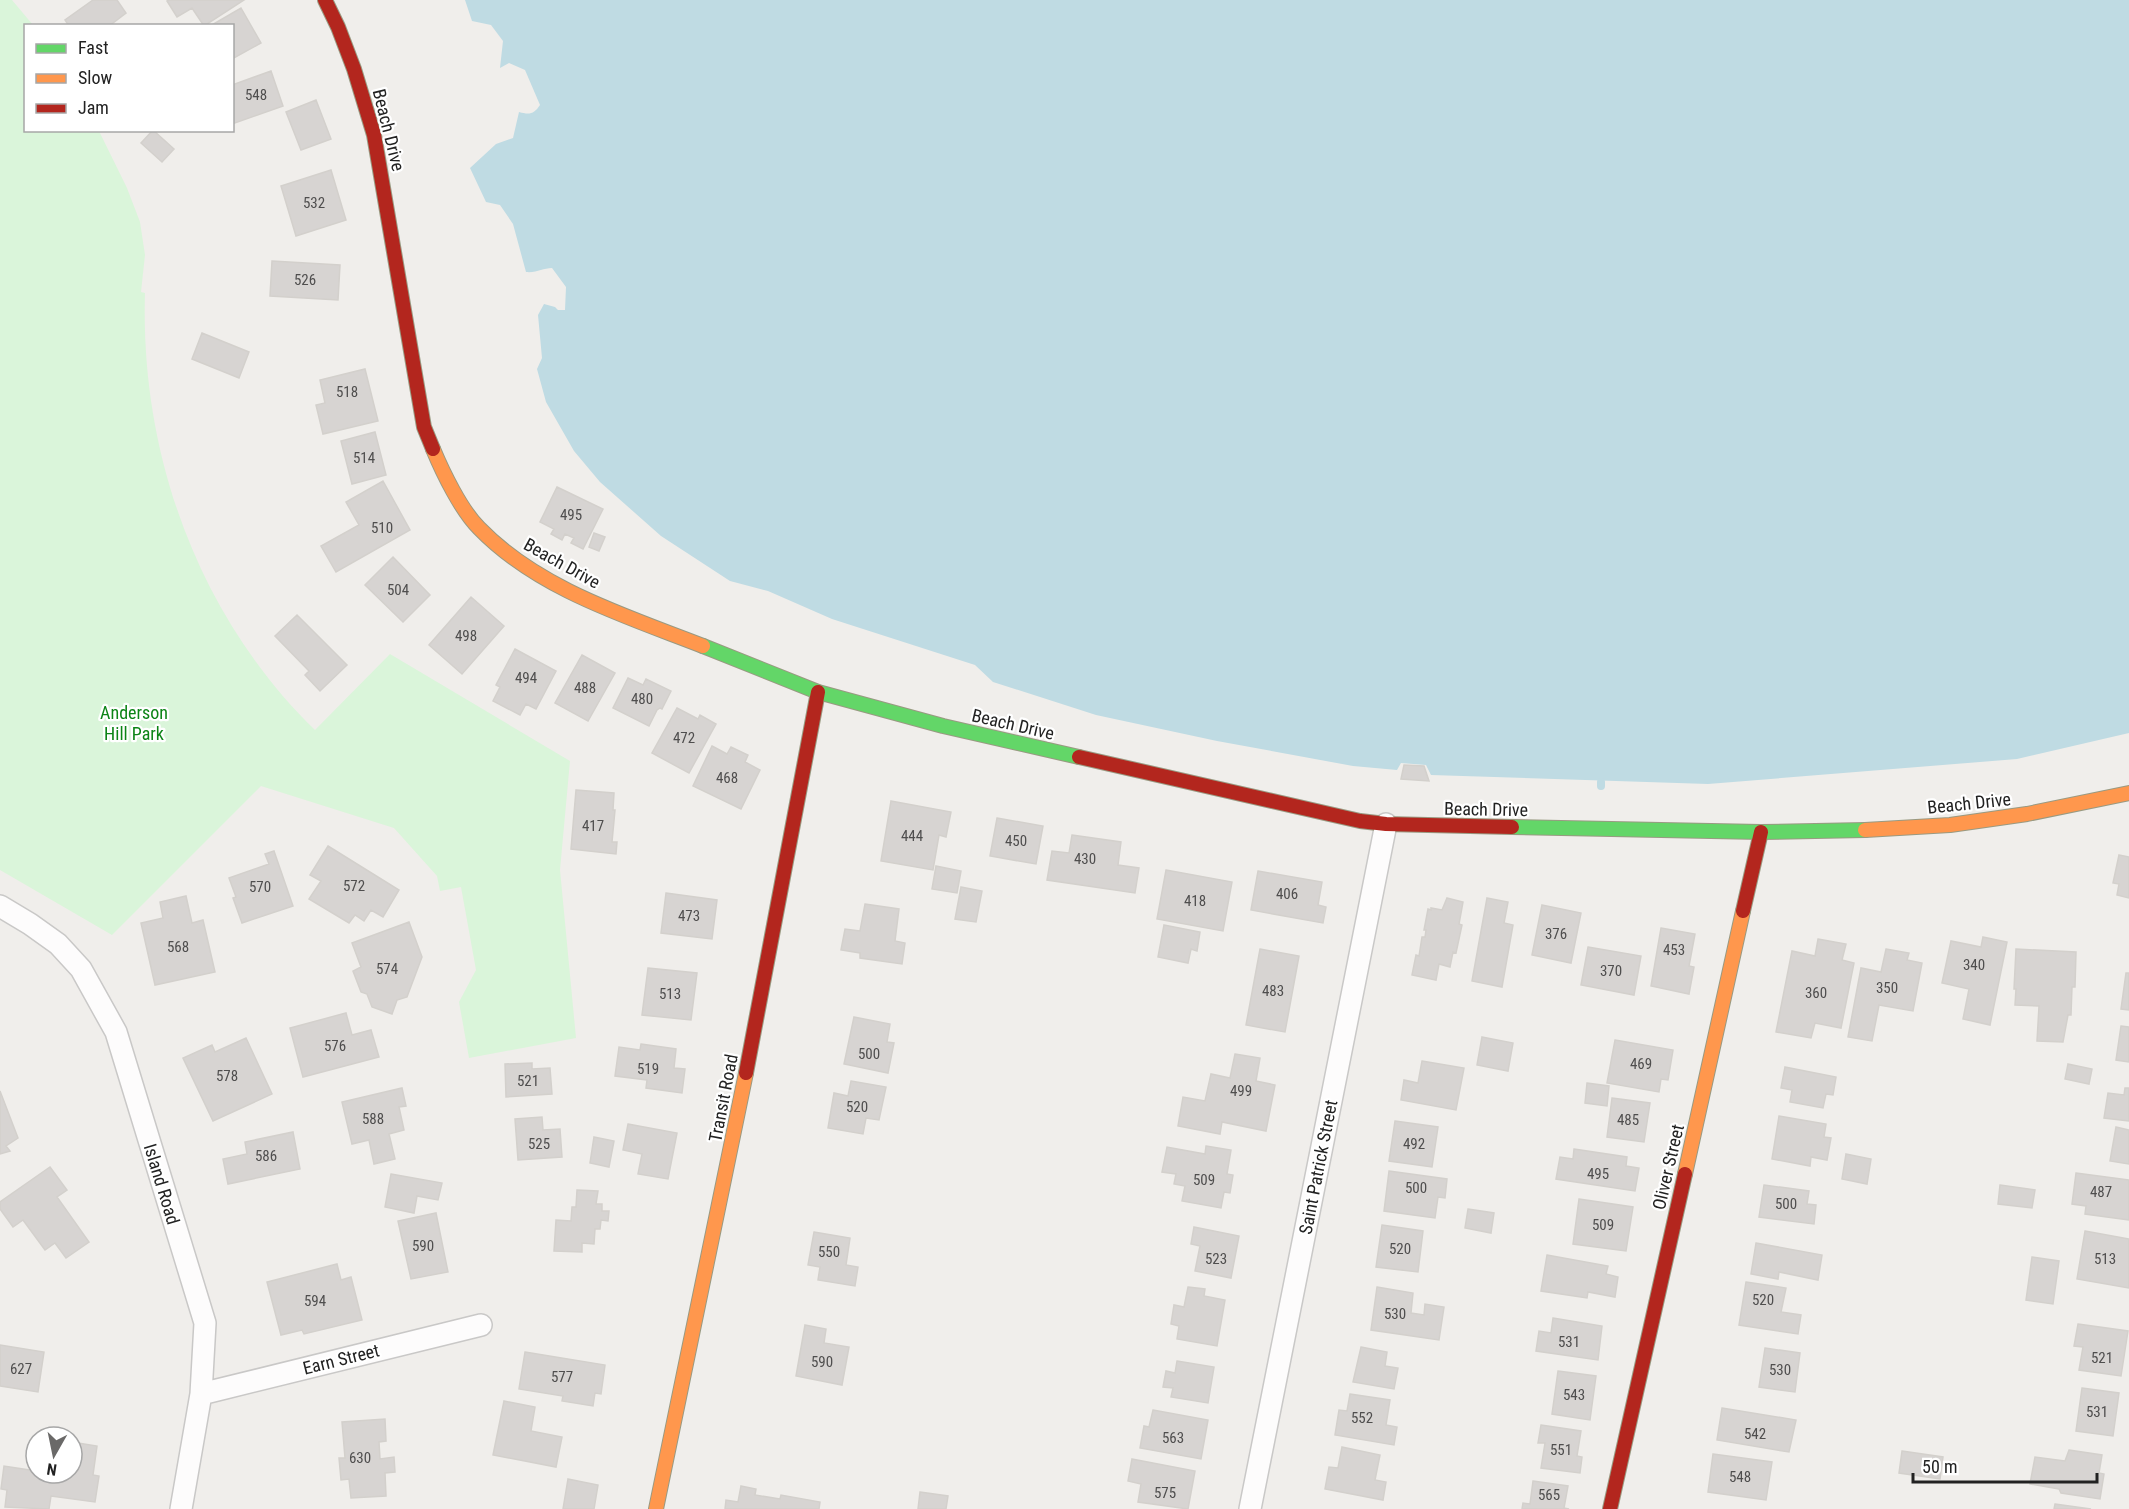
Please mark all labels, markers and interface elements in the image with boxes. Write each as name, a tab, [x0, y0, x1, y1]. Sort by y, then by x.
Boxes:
legend	[24, 24, 234, 132]
text: Fast	[78, 37, 109, 58]
text: Slow	[78, 67, 113, 88]
house number: 548	[245, 86, 267, 104]
street label: Beach Drive	[369, 87, 409, 173]
text: Jam	[78, 97, 109, 118]
house number: 532	[303, 194, 325, 212]
house number: 526	[294, 271, 316, 289]
house number: 518	[336, 383, 358, 401]
house number: 514	[353, 449, 375, 467]
house number: 495	[560, 506, 582, 524]
house number: 510	[371, 519, 393, 537]
street label: Beach Drive	[520, 533, 604, 593]
house number: 504	[387, 581, 409, 599]
house number: 498	[455, 627, 477, 645]
house number: 494	[515, 669, 537, 687]
house number: 488	[574, 679, 596, 697]
house number: 480	[631, 690, 653, 708]
park label: Anderson Hill Park	[100, 702, 168, 744]
street label: Beach Drive	[970, 704, 1056, 744]
house number: 472	[673, 729, 695, 747]
house number: 468	[716, 769, 738, 787]
street label: Beach Drive	[1926, 788, 2012, 818]
street label: Beach Drive	[1444, 798, 1528, 820]
house number: 417	[582, 817, 604, 835]
house number: 444	[901, 827, 923, 845]
house number: 450	[1005, 832, 1027, 850]
house number: 430	[1074, 850, 1096, 868]
house number: 572	[343, 877, 365, 895]
house number: 570	[249, 878, 271, 896]
house number: 406	[1276, 885, 1298, 903]
house number: 418	[1184, 892, 1206, 910]
house number: 473	[678, 907, 700, 925]
house number: 376	[1545, 925, 1567, 943]
house number: 568	[167, 938, 189, 956]
house number: 453	[1663, 941, 1685, 959]
house number: 340	[1963, 956, 1985, 974]
house number: 574	[376, 960, 398, 978]
house number: 370	[1600, 962, 1622, 980]
house number: 350	[1876, 979, 1898, 997]
house number: 483	[1262, 982, 1284, 1000]
house number: 360	[1805, 984, 1827, 1002]
house number: 513	[659, 985, 681, 1003]
house number: 576	[324, 1037, 346, 1055]
house number: 500	[858, 1045, 880, 1063]
street label: Transit Road	[704, 1052, 742, 1144]
house number: 469	[1630, 1055, 1652, 1073]
house number: 519	[637, 1060, 659, 1078]
house number: 578	[216, 1067, 238, 1085]
house number: 521	[517, 1072, 539, 1090]
house number: 499	[1230, 1082, 1252, 1100]
house number: 520	[846, 1098, 868, 1116]
street label: Saint Patrick Street	[1295, 1098, 1341, 1236]
house number: 588	[362, 1110, 384, 1128]
house number: 485	[1617, 1111, 1639, 1129]
street label: Oliver Street	[1648, 1122, 1688, 1212]
house number: 525	[528, 1135, 550, 1153]
house number: 492	[1403, 1135, 1425, 1153]
street label: Island Road	[140, 1141, 184, 1227]
house number: 586	[255, 1147, 277, 1165]
house number: 495	[1587, 1165, 1609, 1183]
house number: 509	[1193, 1171, 1215, 1189]
house number: 500	[1405, 1179, 1427, 1197]
house number: 487	[2090, 1183, 2112, 1201]
house number: 500	[1775, 1195, 1797, 1213]
house number: 509	[1592, 1216, 1614, 1234]
house number: 590	[412, 1237, 434, 1255]
house number: 520	[1389, 1240, 1411, 1258]
house number: 550	[818, 1243, 840, 1261]
house number: 523	[1205, 1250, 1227, 1268]
house number: 513	[2094, 1250, 2116, 1268]
house number: 520	[1752, 1291, 1774, 1309]
house number: 594	[304, 1292, 326, 1310]
house number: 530	[1384, 1305, 1406, 1323]
house number: 531	[1558, 1333, 1580, 1351]
street label: Earn Street	[301, 1339, 381, 1379]
house number: 521	[2091, 1349, 2113, 1367]
house number: 590	[811, 1353, 833, 1371]
house number: 627	[10, 1360, 32, 1378]
house number: 530	[1769, 1361, 1791, 1379]
house number: 577	[551, 1368, 573, 1386]
house number: 543	[1563, 1386, 1585, 1404]
house number: 531	[2086, 1403, 2108, 1421]
house number: 552	[1351, 1409, 1373, 1427]
north arrow	[24, 1425, 84, 1485]
house number: 542	[1744, 1425, 1766, 1443]
house number: 563	[1162, 1429, 1184, 1447]
house number: 551	[1550, 1441, 1572, 1459]
scale bar	[1913, 1446, 2098, 1484]
house number: 630	[349, 1449, 371, 1467]
text: 50 m	[1922, 1456, 1957, 1477]
text: N	[45, 1459, 58, 1479]
house number: 548	[1729, 1468, 1751, 1486]
house number: 575	[1154, 1484, 1176, 1502]
house number: 565	[1538, 1486, 1560, 1504]

